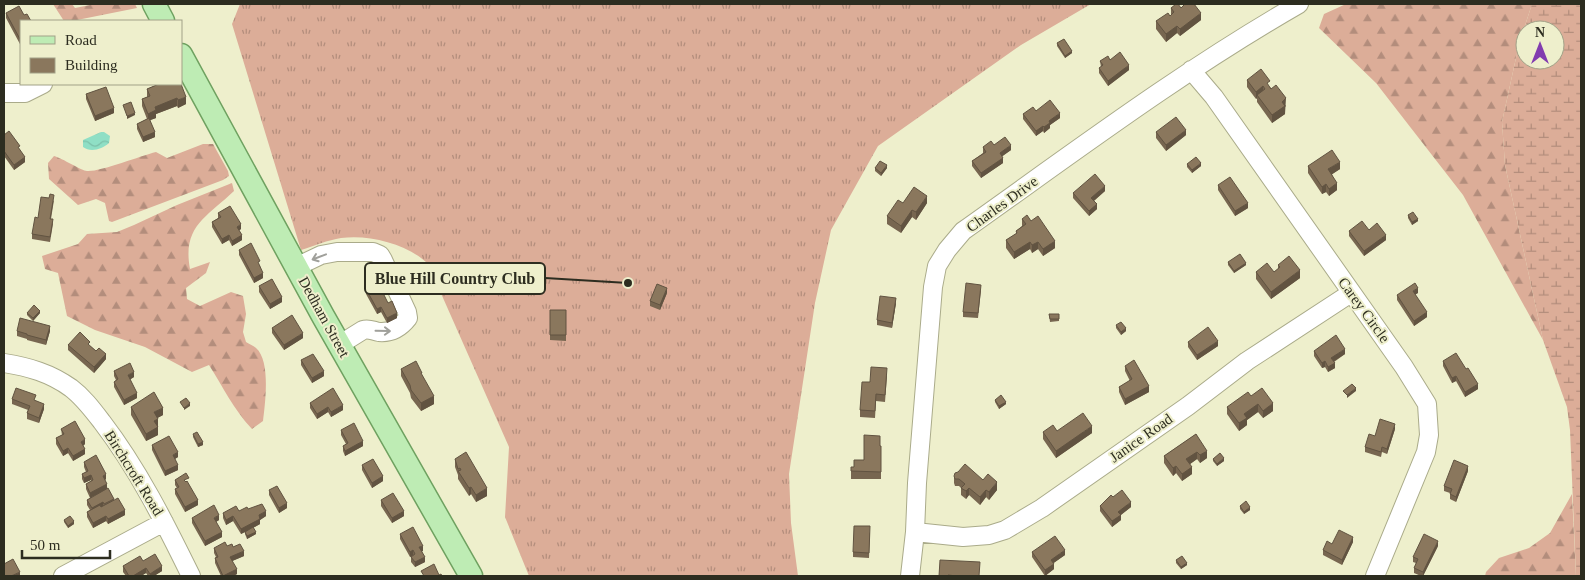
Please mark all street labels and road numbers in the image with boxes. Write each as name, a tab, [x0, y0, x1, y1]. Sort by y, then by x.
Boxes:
street label: Charles Drive	[963, 173, 1041, 235]
street label: Dedham Street	[295, 274, 353, 361]
street label: Carey Circle	[1335, 274, 1393, 346]
street label: Janice Road	[1107, 410, 1176, 465]
street label: Birchcroft Road	[101, 428, 167, 519]

